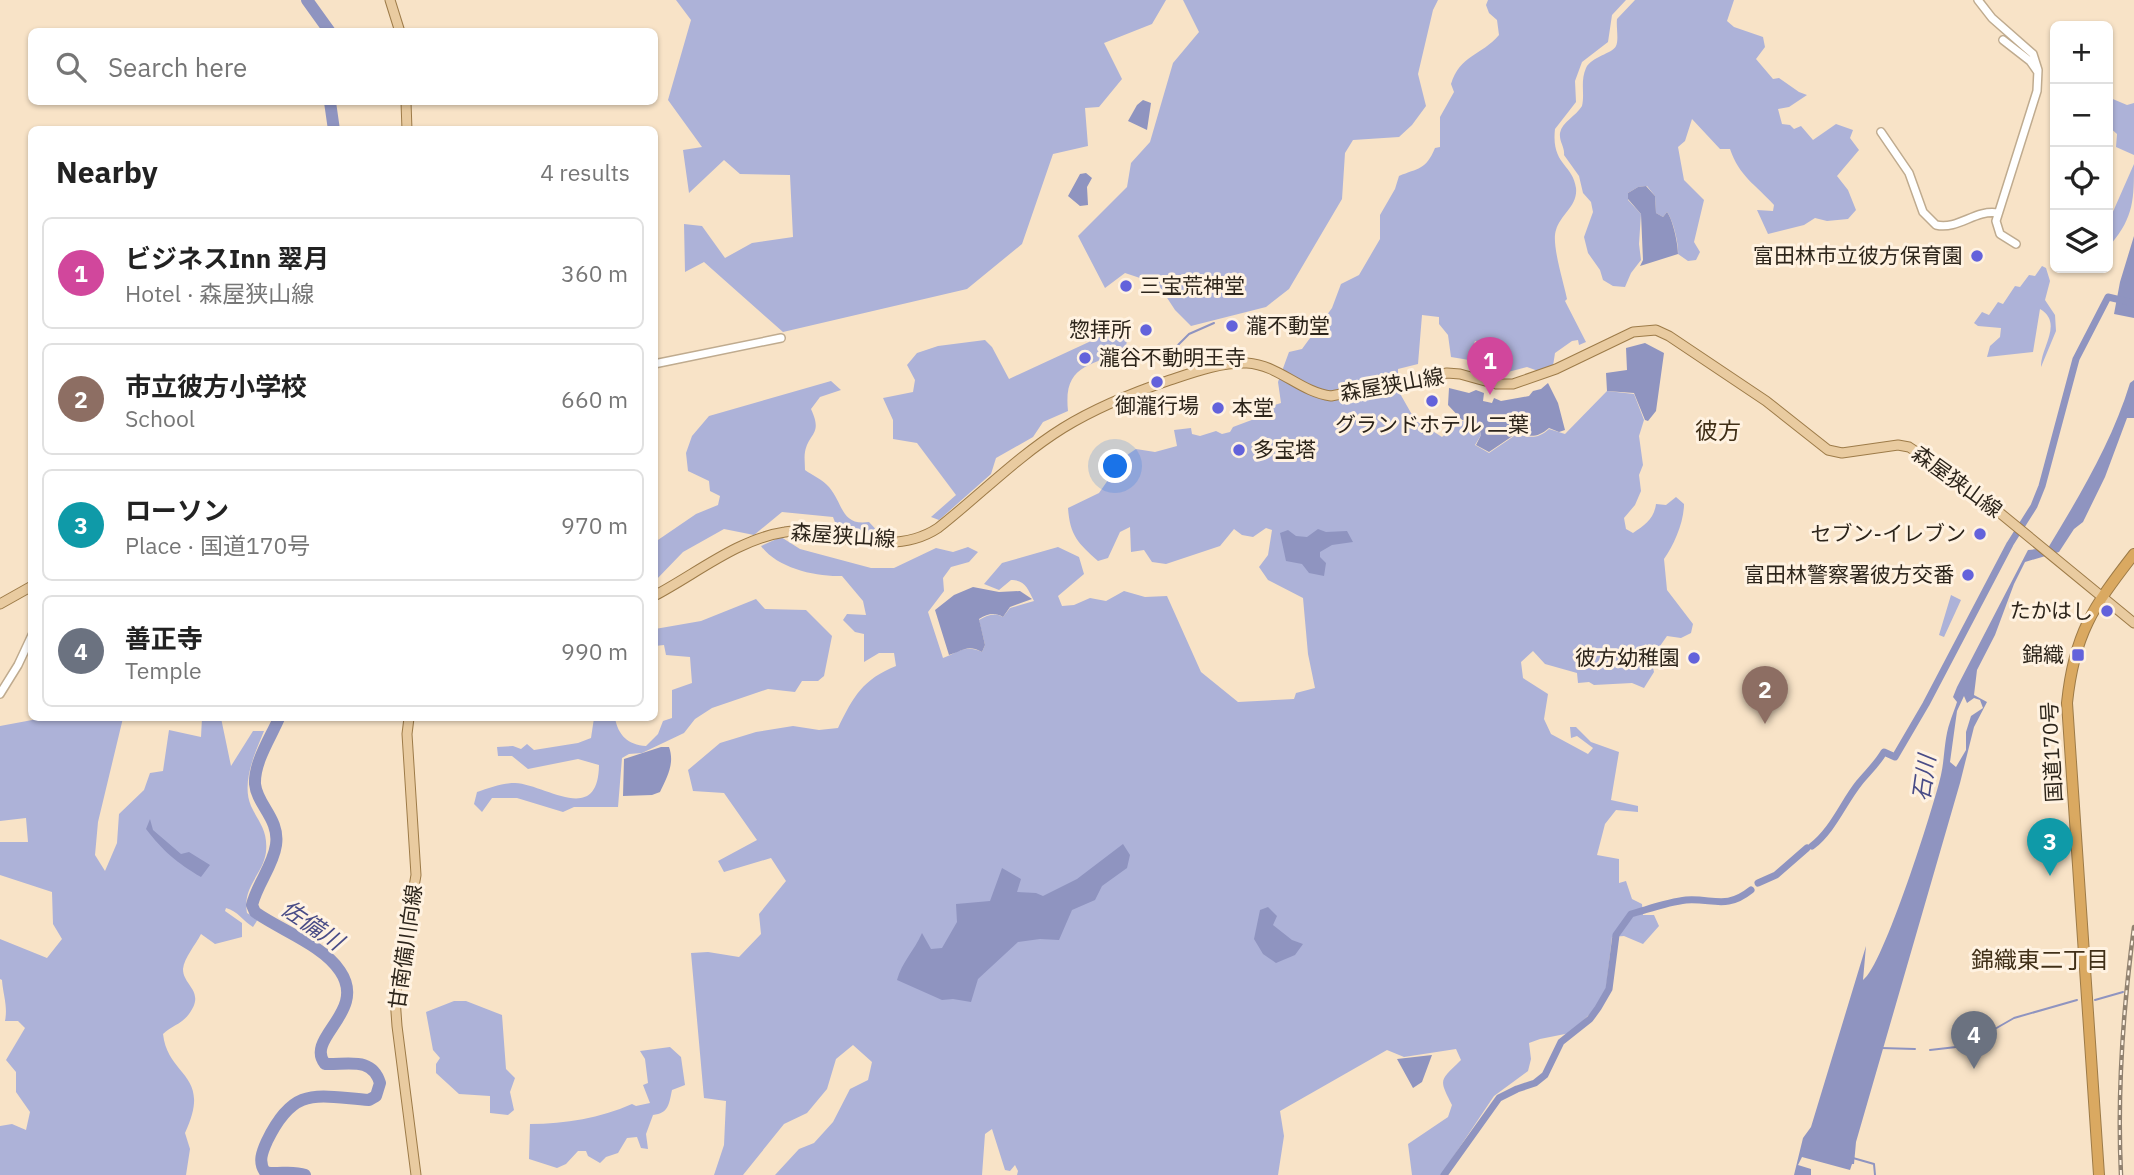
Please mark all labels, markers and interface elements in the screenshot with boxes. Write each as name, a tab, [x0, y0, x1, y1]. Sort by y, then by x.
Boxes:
map controls	[2050, 21, 2113, 273]
button: +	[2050, 21, 2113, 84]
search box	[28, 28, 658, 105]
icon: search	[52, 48, 90, 86]
text: Search here	[108, 50, 247, 84]
button: −	[2050, 84, 2113, 147]
button: locate	[2050, 147, 2113, 210]
text: Nearby	[56, 152, 158, 191]
text: 4 results	[540, 157, 630, 187]
button: layers	[2050, 210, 2113, 273]
text: ビジネスInn 翠月	[125, 241, 329, 275]
place label: 富田林市立彼方保育園	[1753, 241, 1963, 269]
marker: 富田林市立彼方保育園	[1969, 248, 1985, 264]
text: 1	[74, 258, 88, 288]
text: 360 m	[561, 258, 628, 288]
place label: 三宝荒神堂	[1140, 271, 1245, 299]
text: Hotel · 森屋狭山線	[125, 278, 314, 308]
marker: 三宝荒神堂	[1118, 278, 1134, 294]
place label: 瀧不動堂	[1246, 311, 1330, 339]
place label: 惣拝所	[1069, 315, 1132, 343]
marker: 瀧不動堂	[1224, 318, 1240, 334]
marker: 惣拝所	[1138, 322, 1154, 338]
pin: 1	[1467, 337, 1513, 395]
place label: 瀧谷不動明王寺	[1099, 343, 1246, 371]
marker: 瀧谷不動明王寺	[1077, 350, 1093, 366]
street label: 森屋狭山線	[1338, 361, 1446, 407]
text: 市立彼方小学校	[125, 369, 307, 403]
marker: 御瀧行場	[1149, 374, 1165, 390]
text: 2	[74, 384, 88, 414]
text: 660 m	[561, 384, 628, 414]
place label: 御瀧行場	[1115, 391, 1199, 419]
place label: 本堂	[1232, 393, 1274, 421]
marker: グランドホテル 二葉	[1424, 393, 1440, 409]
marker: 本堂	[1210, 400, 1226, 416]
text: School	[125, 403, 195, 433]
place label: グランドホテル 二葉	[1335, 410, 1529, 438]
district label: 彼方	[1695, 415, 1741, 445]
place label: 多宝塔	[1253, 435, 1316, 463]
street label: 森屋狭山線	[1907, 439, 2008, 523]
marker: 多宝塔	[1231, 442, 1247, 458]
your location	[1098, 449, 1132, 483]
text: ローソン	[125, 493, 229, 527]
text: 3	[74, 510, 88, 540]
text: 970 m	[561, 510, 628, 540]
street label: 森屋狭山線	[790, 517, 896, 553]
place label: セブン-イレブン	[1811, 519, 1966, 547]
marker: セブン-イレブン	[1972, 526, 1988, 542]
text: Place · 国道170号	[125, 530, 310, 560]
place label: 富田林警察署彼方交番	[1744, 560, 1954, 588]
marker: 富田林警察署彼方交番	[1960, 567, 1976, 583]
place label: たかはし	[2010, 596, 2093, 624]
marker: たかはし	[2099, 603, 2115, 619]
text: 善正寺	[125, 621, 203, 655]
text: 4	[74, 636, 88, 666]
text: 990 m	[561, 636, 628, 666]
place label: 錦織	[2022, 640, 2064, 668]
place label: 彼方幼稚園	[1575, 643, 1680, 671]
marker: 錦織	[2070, 647, 2086, 663]
marker: 彼方幼稚園	[1686, 650, 1702, 666]
text: Temple	[125, 655, 202, 685]
pin: 2	[1742, 666, 1788, 724]
street label: 国道170号	[2034, 701, 2068, 803]
water label: 石川	[1905, 750, 1941, 803]
pin: 3	[2027, 818, 2073, 876]
street label: 甘南備川向線	[382, 883, 428, 1011]
water label: 佐備川	[276, 892, 352, 958]
district label: 錦織東二丁目	[1971, 944, 2109, 974]
pin: 4	[1951, 1011, 1997, 1069]

